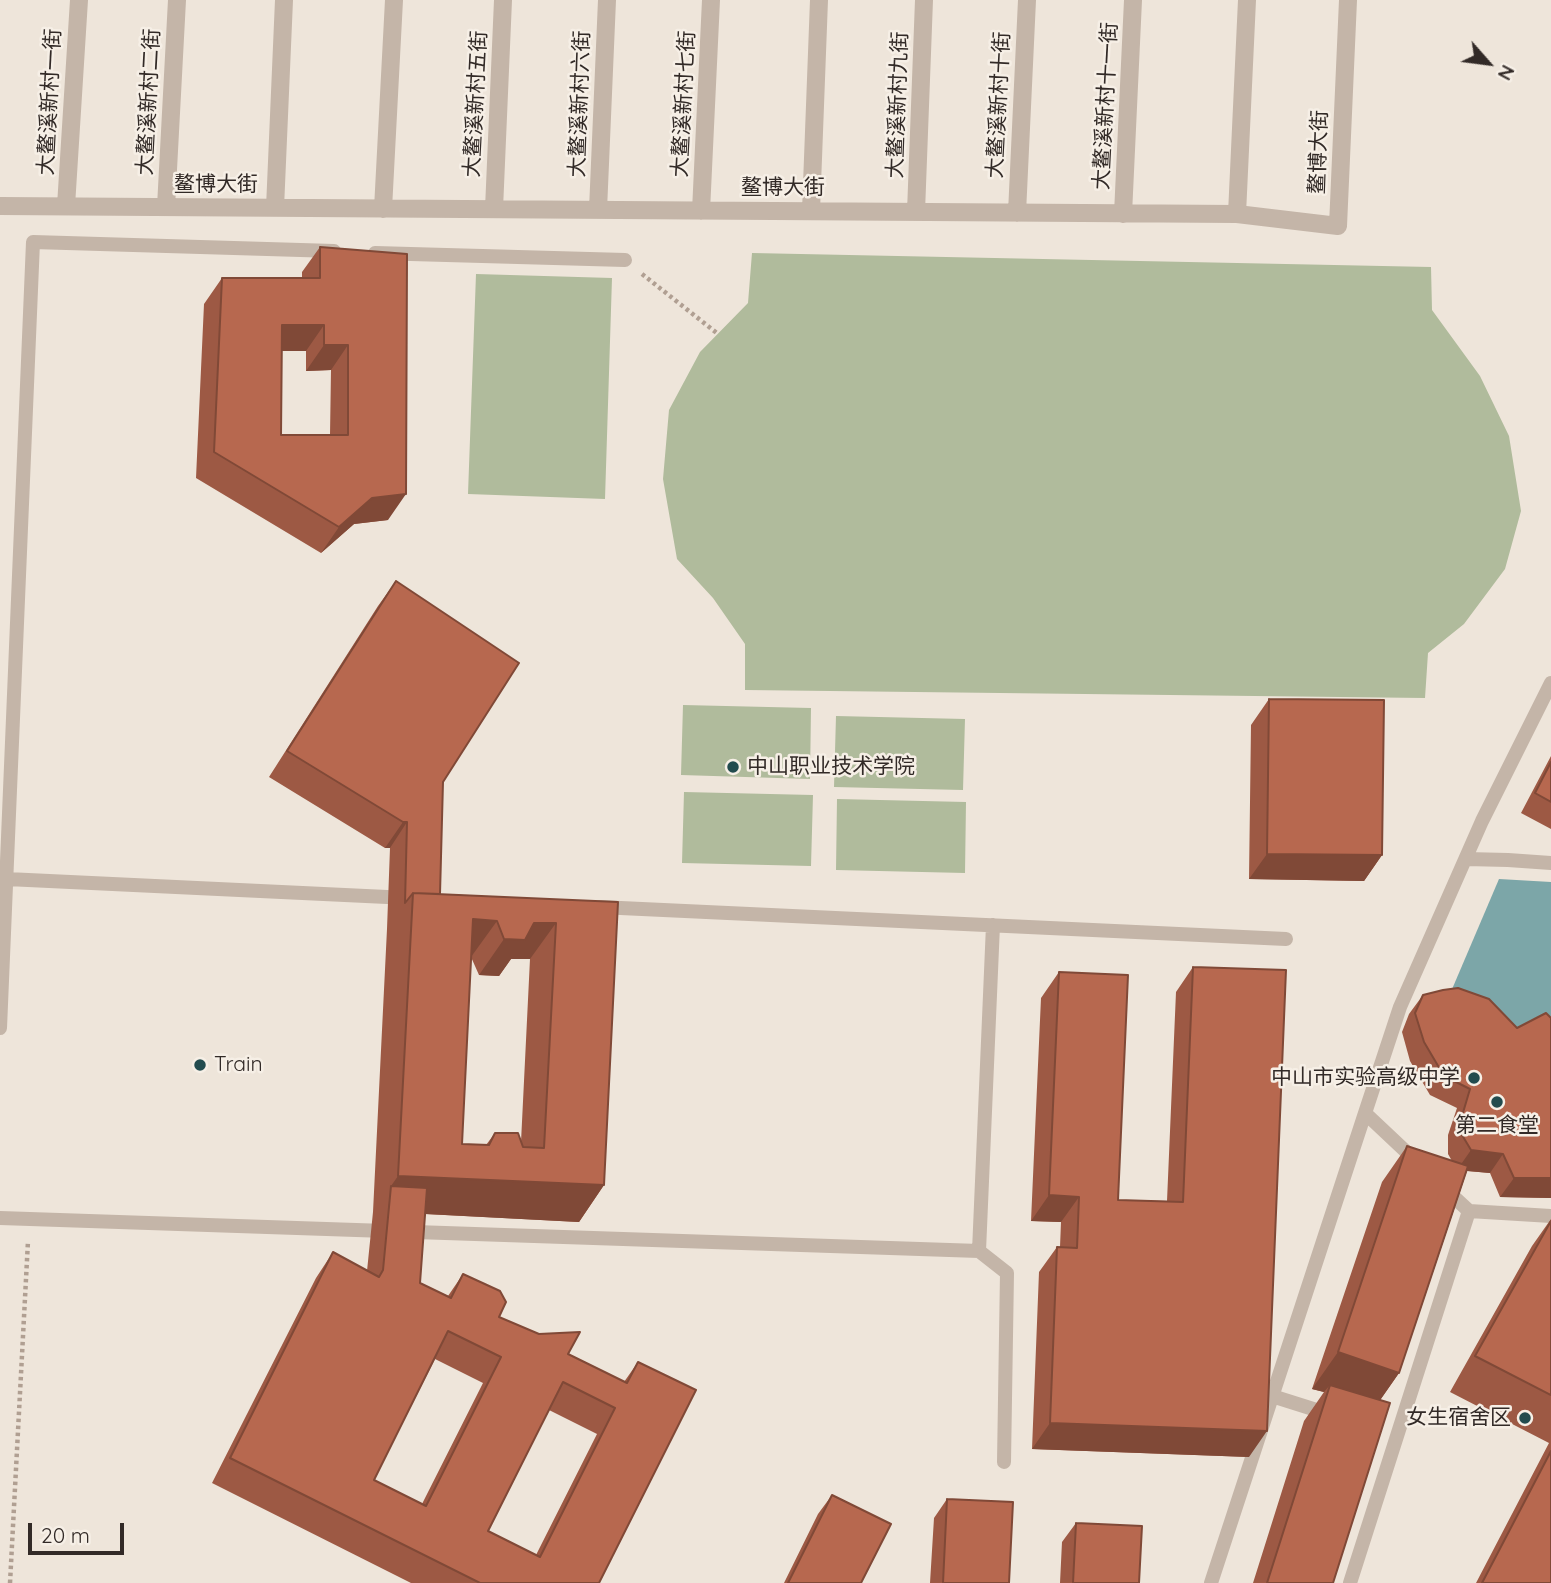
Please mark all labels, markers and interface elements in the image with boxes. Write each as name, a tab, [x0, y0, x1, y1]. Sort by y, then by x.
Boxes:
street label: 大鳌溪新村十一街	[1089, 21, 1123, 191]
street label: 大鳌溪新村一街	[34, 28, 66, 176]
street label: 大鳌溪新村二街	[133, 28, 165, 176]
north arrow	[1453, 28, 1523, 98]
street label: 大鳌溪新村五街	[460, 30, 492, 178]
street label: 大鳌溪新村六街	[565, 30, 595, 178]
street label: 大鳌溪新村七街	[668, 30, 700, 178]
street label: 大鳌溪新村九街	[883, 31, 913, 179]
street label: 大鳌溪新村十街	[983, 31, 1015, 179]
text: N	[1493, 61, 1520, 85]
street label: 鳌博大街	[1305, 110, 1333, 194]
street label: 鳌博大街	[174, 172, 258, 198]
street label: 鳌博大街	[741, 175, 825, 201]
place label: 中山职业技术学院	[747, 754, 915, 780]
marker: 中山职业技术学院	[725, 759, 741, 775]
place label: Train	[214, 1052, 263, 1078]
marker: Train	[192, 1057, 208, 1073]
place label: 中山市实验高级中学	[1271, 1065, 1460, 1091]
marker: 中山市实验高级中学	[1466, 1070, 1482, 1086]
marker: 第二食堂	[1489, 1094, 1505, 1110]
place label: 第二食堂	[1455, 1113, 1539, 1139]
place label: 女生宿舍区	[1406, 1405, 1511, 1431]
marker: 女生宿舍区	[1517, 1410, 1533, 1426]
scale bar	[32, 1510, 128, 1554]
text: 20 m	[41, 1522, 90, 1548]

